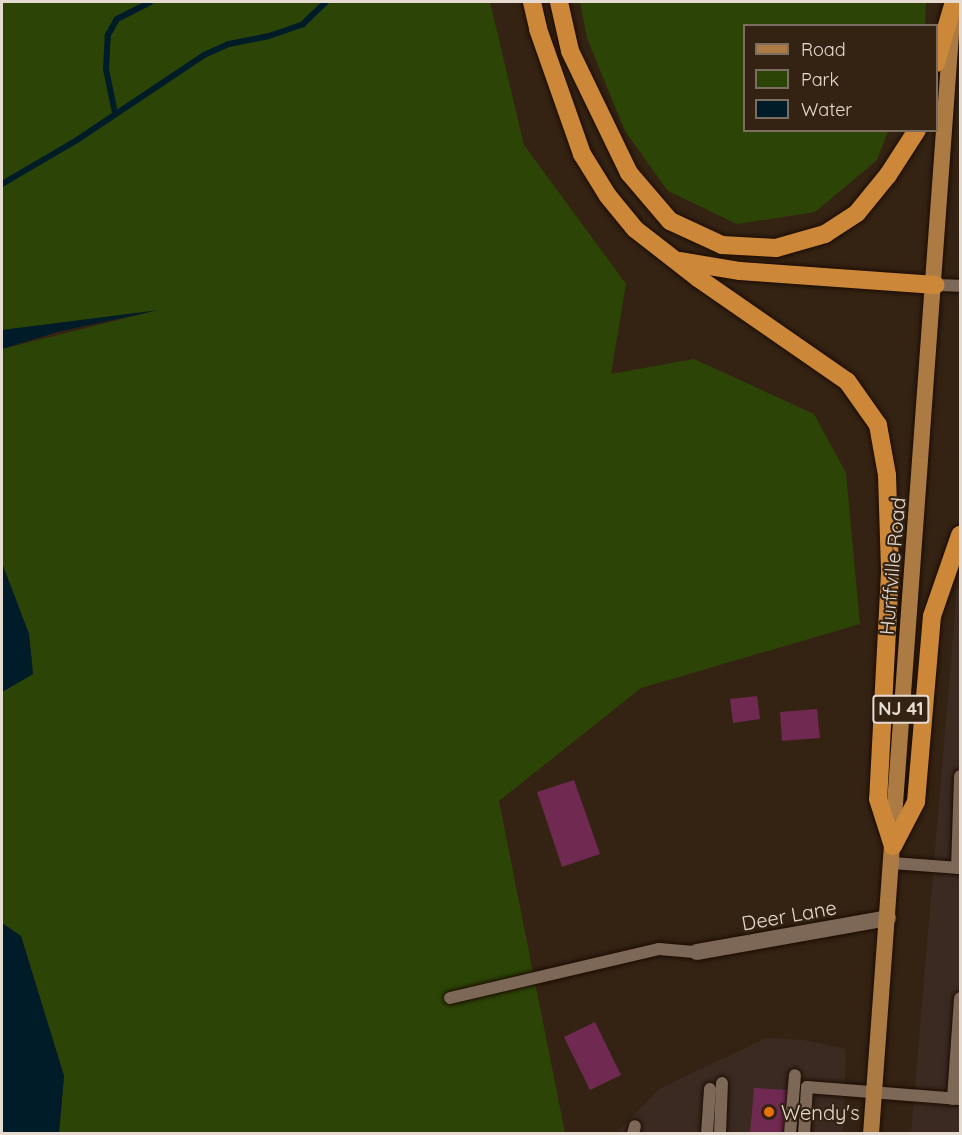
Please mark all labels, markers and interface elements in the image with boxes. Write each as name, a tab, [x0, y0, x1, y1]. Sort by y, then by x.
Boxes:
legend	[743, 24, 938, 132]
text: Road	[801, 38, 846, 61]
text: Park	[801, 68, 839, 91]
text: Water	[801, 98, 852, 121]
street label: Hurffville Road	[874, 496, 910, 636]
road number: NJ 41	[871, 694, 931, 724]
street label: Deer Lane	[740, 895, 838, 935]
place label: Wendy's	[781, 1100, 860, 1124]
marker: Wendy's	[762, 1105, 776, 1119]

